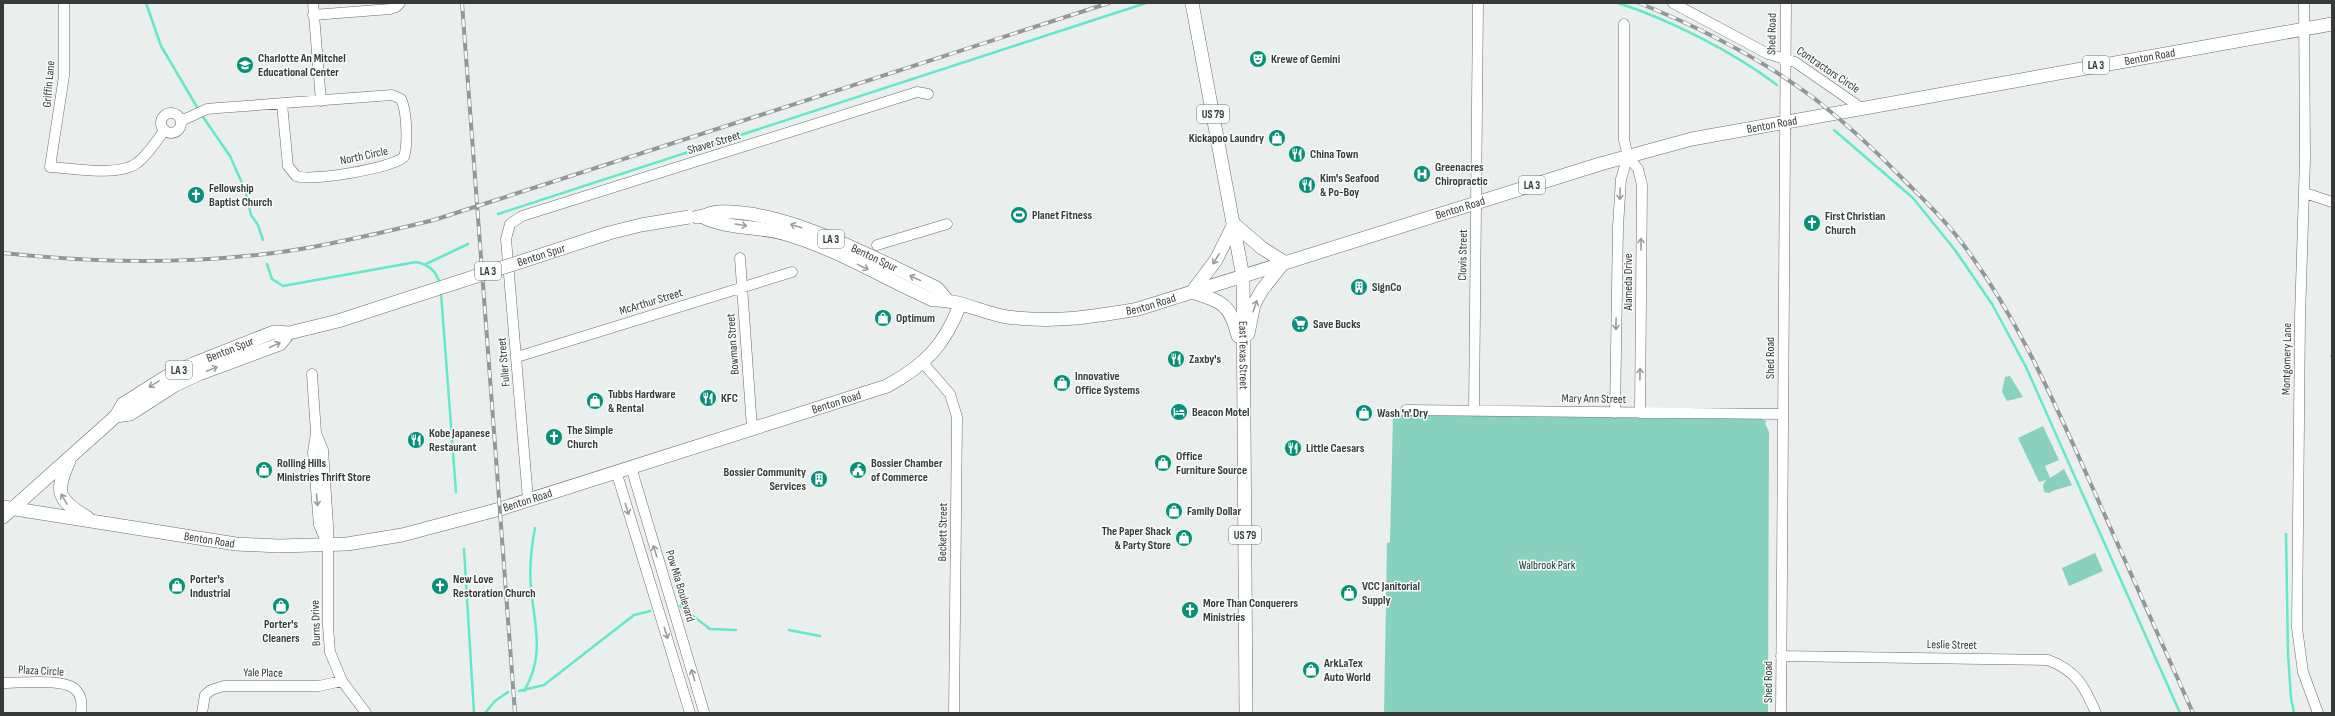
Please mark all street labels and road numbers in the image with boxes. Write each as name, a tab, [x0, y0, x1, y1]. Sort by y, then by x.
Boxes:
street label: Shed Road	[1764, 13, 1780, 55]
street label: Contractors Circle	[1793, 43, 1863, 97]
street label: Benton Road	[2123, 45, 2176, 69]
road number: LA 3	[2083, 56, 2109, 74]
street label: Griffin Lane	[39, 60, 59, 108]
road number: US 79	[1197, 105, 1229, 123]
street label: Benton Road	[1745, 113, 1798, 137]
street label: Shaver Street	[686, 128, 743, 158]
street label: North Circle	[339, 144, 389, 168]
road number: LA 3	[1519, 176, 1545, 194]
street label: Benton Road	[1434, 193, 1487, 223]
street label: Clovis Street	[1455, 229, 1471, 281]
road number: LA 3	[818, 230, 844, 248]
street label: Benton Spur	[515, 240, 568, 270]
street label: Benton Spur	[849, 240, 901, 275]
street label: Alameda Drive	[1621, 253, 1636, 312]
road number: LA 3	[475, 262, 501, 280]
street label: McArthur Street	[618, 285, 685, 319]
street label: Benton Road	[1125, 290, 1178, 318]
street label: Bowman Street	[723, 312, 743, 375]
street label: East Texas Street	[1236, 321, 1251, 390]
street label: Montgomery Lane	[2279, 323, 2295, 395]
street label: Benton Spur	[204, 333, 256, 365]
street label: Fuller Street	[494, 336, 514, 387]
street label: Shed Road	[1763, 337, 1778, 379]
road number: LA 3	[166, 361, 192, 379]
street label: Benton Road	[810, 387, 863, 417]
street label: Mary Ann Street	[1562, 391, 1627, 407]
street label: Benton Road	[501, 485, 554, 515]
street label: Beckett Street	[935, 502, 951, 561]
road number: US 79	[1229, 526, 1261, 544]
street label: Benton Road	[183, 528, 236, 551]
street label: Pow Mia Boulevard	[662, 548, 698, 624]
street label: Burns Drive	[308, 600, 324, 646]
street label: Leslie Street	[1927, 637, 1978, 653]
street label: Shed Road	[1761, 661, 1776, 703]
street label: Plaza Circle	[18, 662, 64, 680]
street label: Yale Place	[243, 665, 283, 681]

